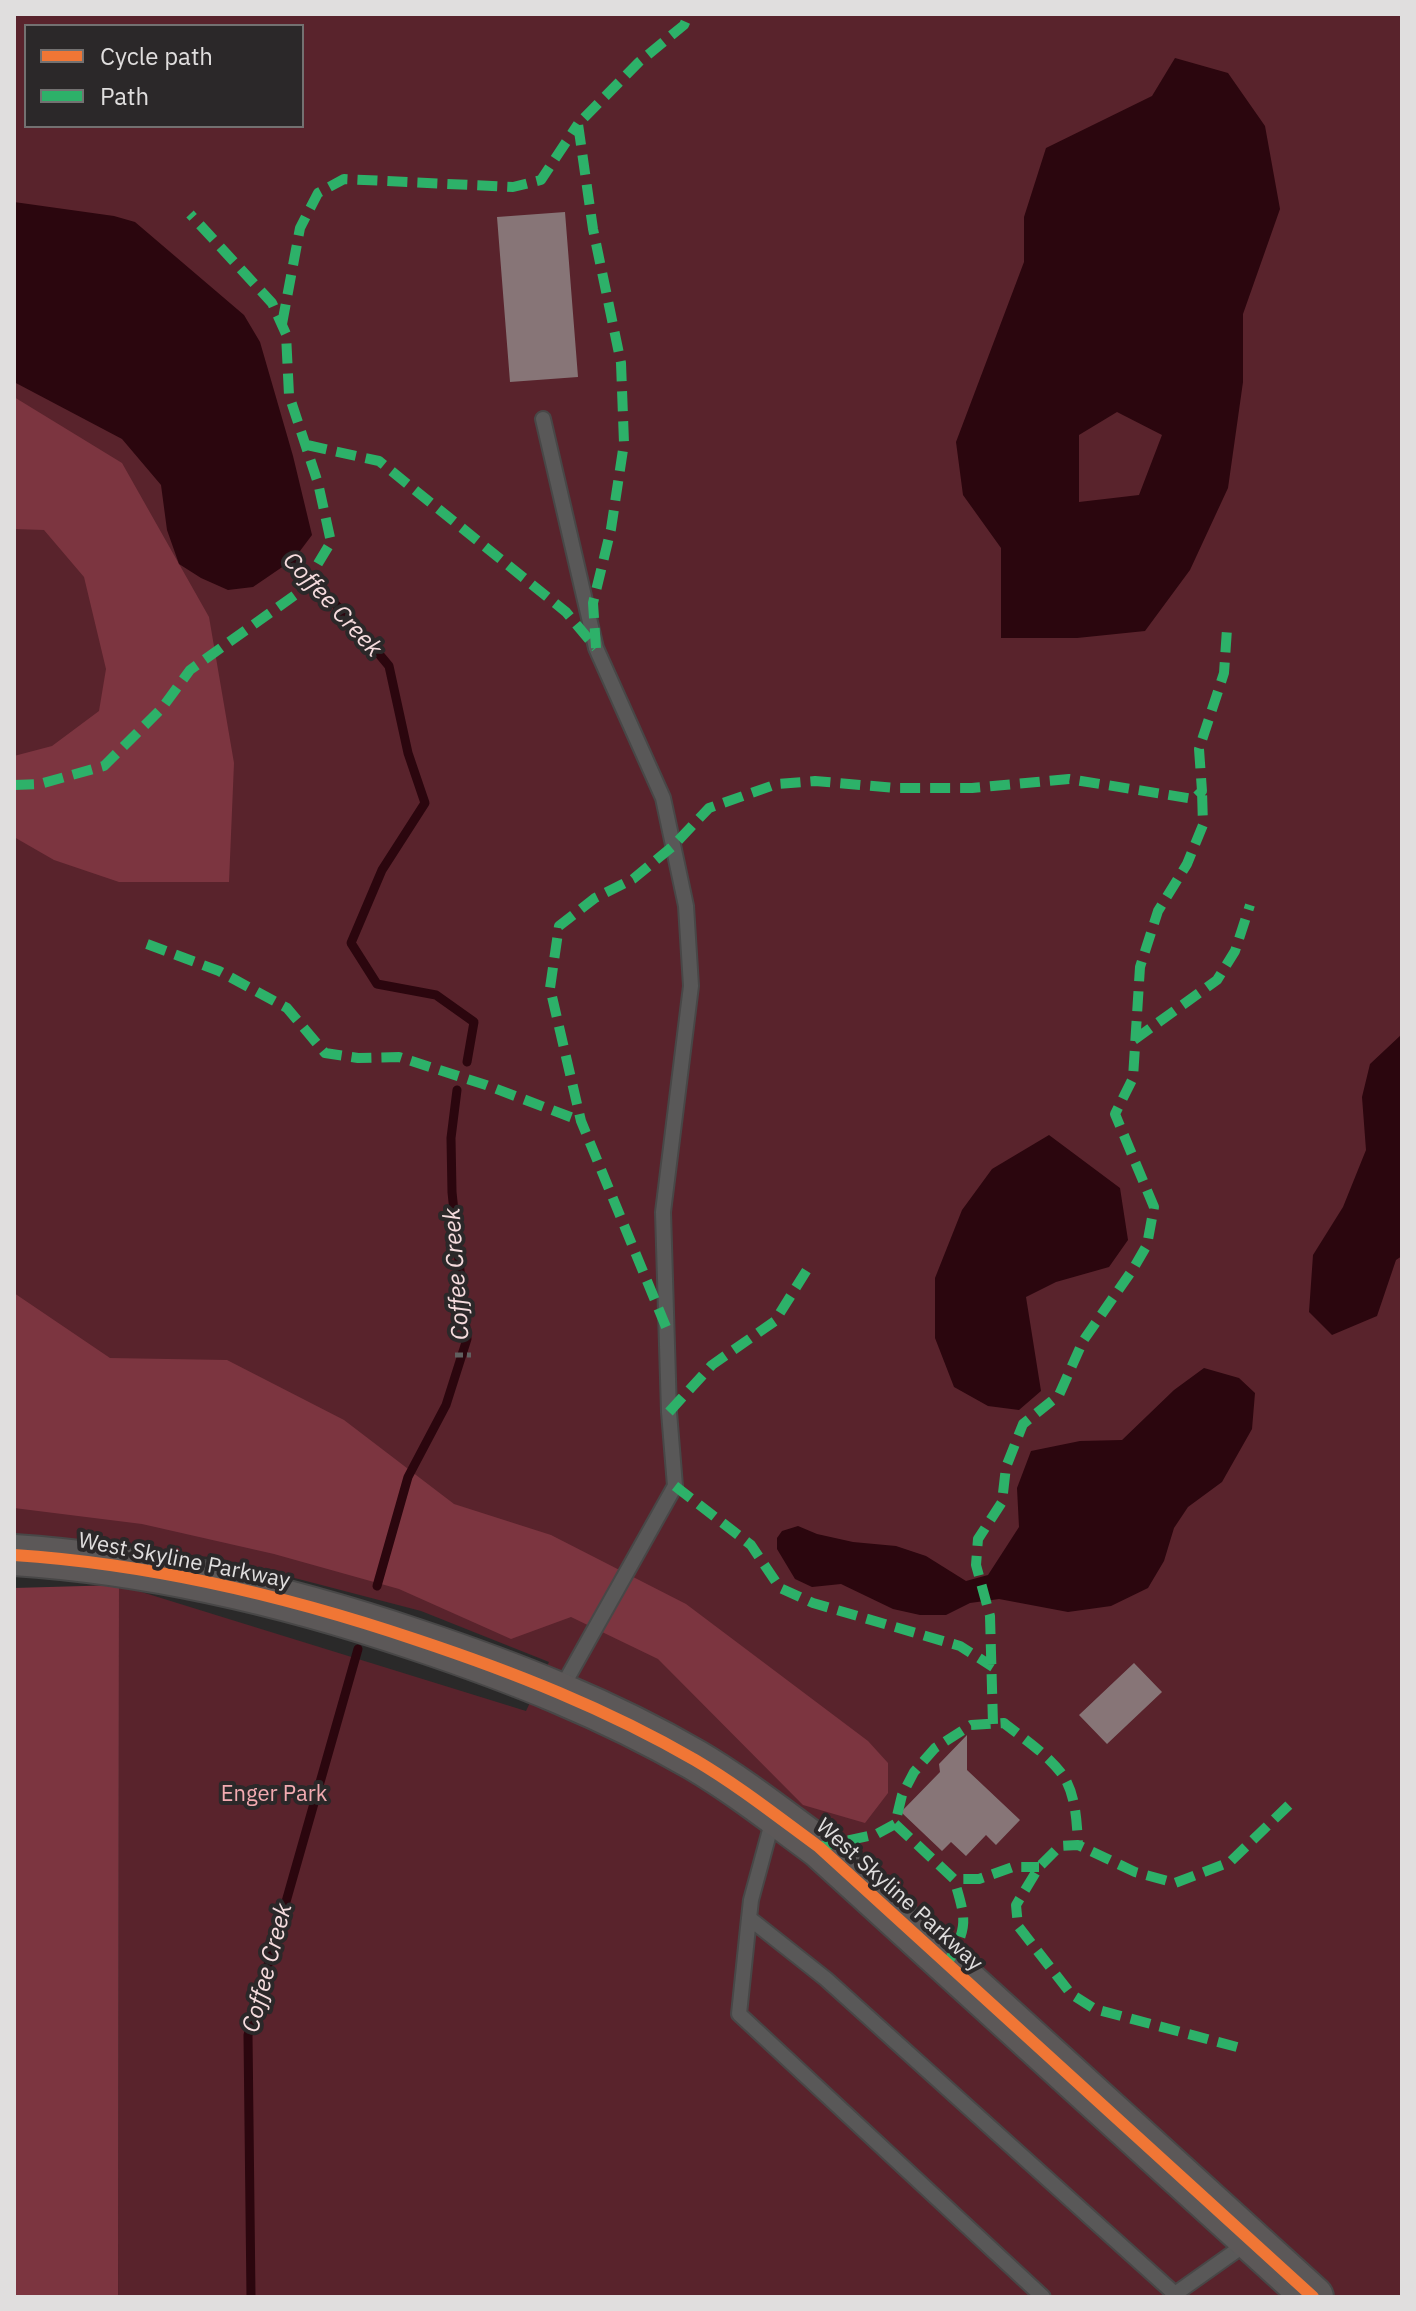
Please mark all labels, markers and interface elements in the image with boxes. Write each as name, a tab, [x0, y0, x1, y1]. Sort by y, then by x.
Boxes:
legend	[24, 24, 304, 128]
text: Cycle path	[100, 40, 213, 72]
text: Path	[100, 80, 149, 112]
water label: Coffee Creek	[276, 547, 388, 663]
water label: Coffee Creek	[438, 1207, 476, 1341]
street label: West Skyline Parkway	[76, 1528, 292, 1594]
park label: Enger Park	[221, 1782, 327, 1808]
street label: West Skyline Parkway	[810, 1813, 988, 1977]
water label: Coffee Creek	[237, 1900, 299, 2036]

